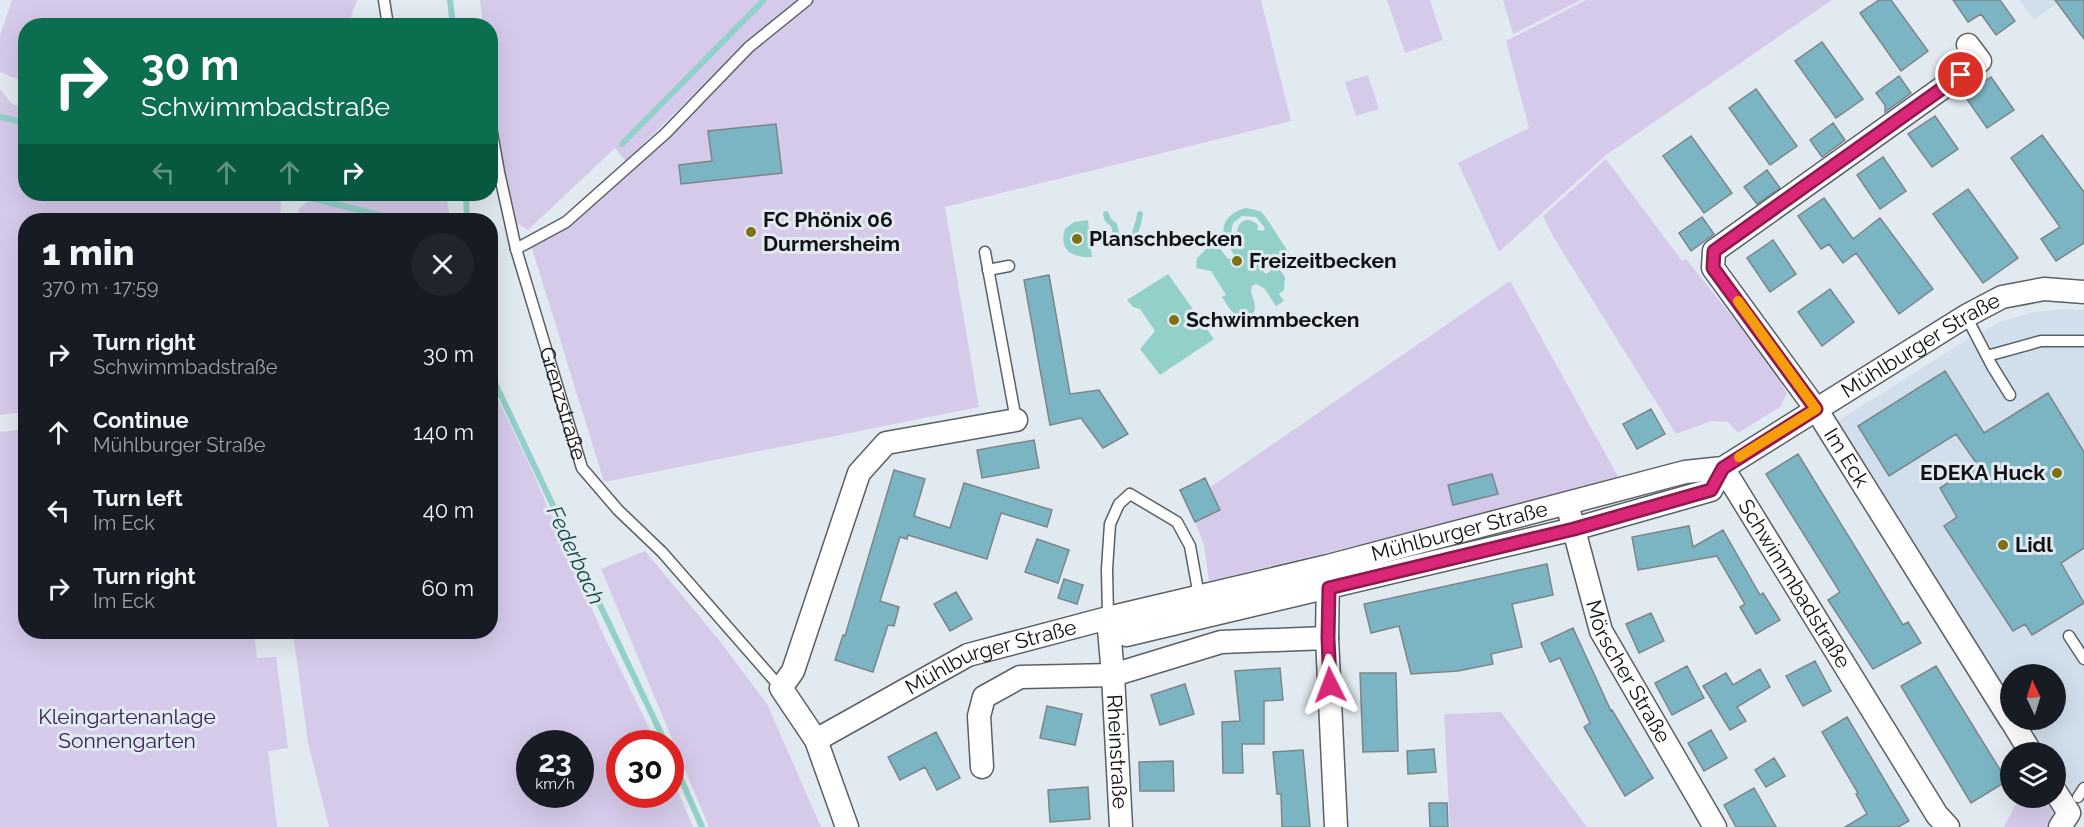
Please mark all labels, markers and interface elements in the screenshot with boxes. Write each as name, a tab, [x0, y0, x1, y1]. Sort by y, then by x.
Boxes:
text: 30 m	[141, 41, 239, 90]
icon: right	[42, 42, 120, 120]
pin	[1935, 49, 1986, 100]
icon: arrive	[1944, 58, 1977, 91]
text: Schwimmbadstraße	[141, 91, 390, 122]
icon: left	[147, 156, 180, 189]
icon: ahead	[210, 156, 243, 189]
icon: ahead	[273, 156, 306, 189]
icon: right	[336, 156, 369, 189]
place label: FC Phönix 06 Durmersheim	[763, 207, 900, 256]
marker: FC Phönix 06 Durmersheim	[744, 225, 758, 239]
place label: Planschbecken	[1089, 226, 1243, 251]
text: 1 min	[42, 231, 134, 273]
marker: Planschbecken	[1070, 232, 1084, 246]
button: close	[411, 233, 474, 296]
place label: Freizeitbecken	[1249, 248, 1397, 273]
marker: Freizeitbecken	[1230, 254, 1244, 268]
text: 370 m · 17:59	[42, 275, 158, 299]
street label: Mühlburger Straße	[1836, 287, 2004, 403]
place label: Schwimmbecken	[1186, 307, 1359, 332]
marker: Schwimmbecken	[1167, 313, 1181, 327]
text: Turn right	[93, 329, 196, 355]
icon: right	[42, 338, 75, 371]
text: 30 m	[423, 341, 474, 367]
street label: Grenzstraße	[534, 344, 592, 463]
text: Schwimmbadstraße	[93, 355, 278, 379]
text: Continue	[93, 407, 189, 433]
icon: ahead	[42, 416, 75, 449]
text: 140 m	[413, 419, 474, 445]
street label: Im Eck	[1819, 423, 1875, 492]
text: Mühlburger Straße	[93, 433, 266, 457]
place label: EDEKA Huck	[1920, 460, 2045, 485]
marker: EDEKA Huck	[2050, 466, 2064, 480]
text: Turn left	[93, 485, 183, 511]
icon: left	[42, 494, 75, 527]
street label: Schwimmbadstraße	[1733, 494, 1856, 673]
street label: Mühlburger Straße	[1369, 496, 1550, 566]
text: 40 m	[423, 497, 474, 523]
water label: Federbach	[542, 501, 610, 609]
text: Im Eck	[93, 511, 155, 535]
place label: Lidl	[2015, 532, 2053, 557]
marker: Lidl	[1996, 538, 2010, 552]
text: Turn right	[93, 563, 196, 589]
icon: right	[42, 572, 75, 605]
text: 60 m	[421, 575, 474, 601]
text: Im Eck	[93, 589, 155, 613]
street label: Mörscher Straße	[1581, 597, 1676, 747]
street label: Mühlburger Straße	[901, 614, 1079, 700]
position arrow	[1298, 653, 1362, 717]
north arrow	[2000, 664, 2066, 730]
map controls	[2000, 664, 2066, 808]
street label: Rheinstraße	[1102, 694, 1133, 810]
park label: Kleingartenanlage Sonnengarten	[38, 704, 216, 753]
speed limit sign: 30	[606, 730, 684, 808]
button: layers	[2000, 742, 2066, 808]
text: 23	[538, 744, 572, 779]
text: km/h	[535, 775, 575, 793]

